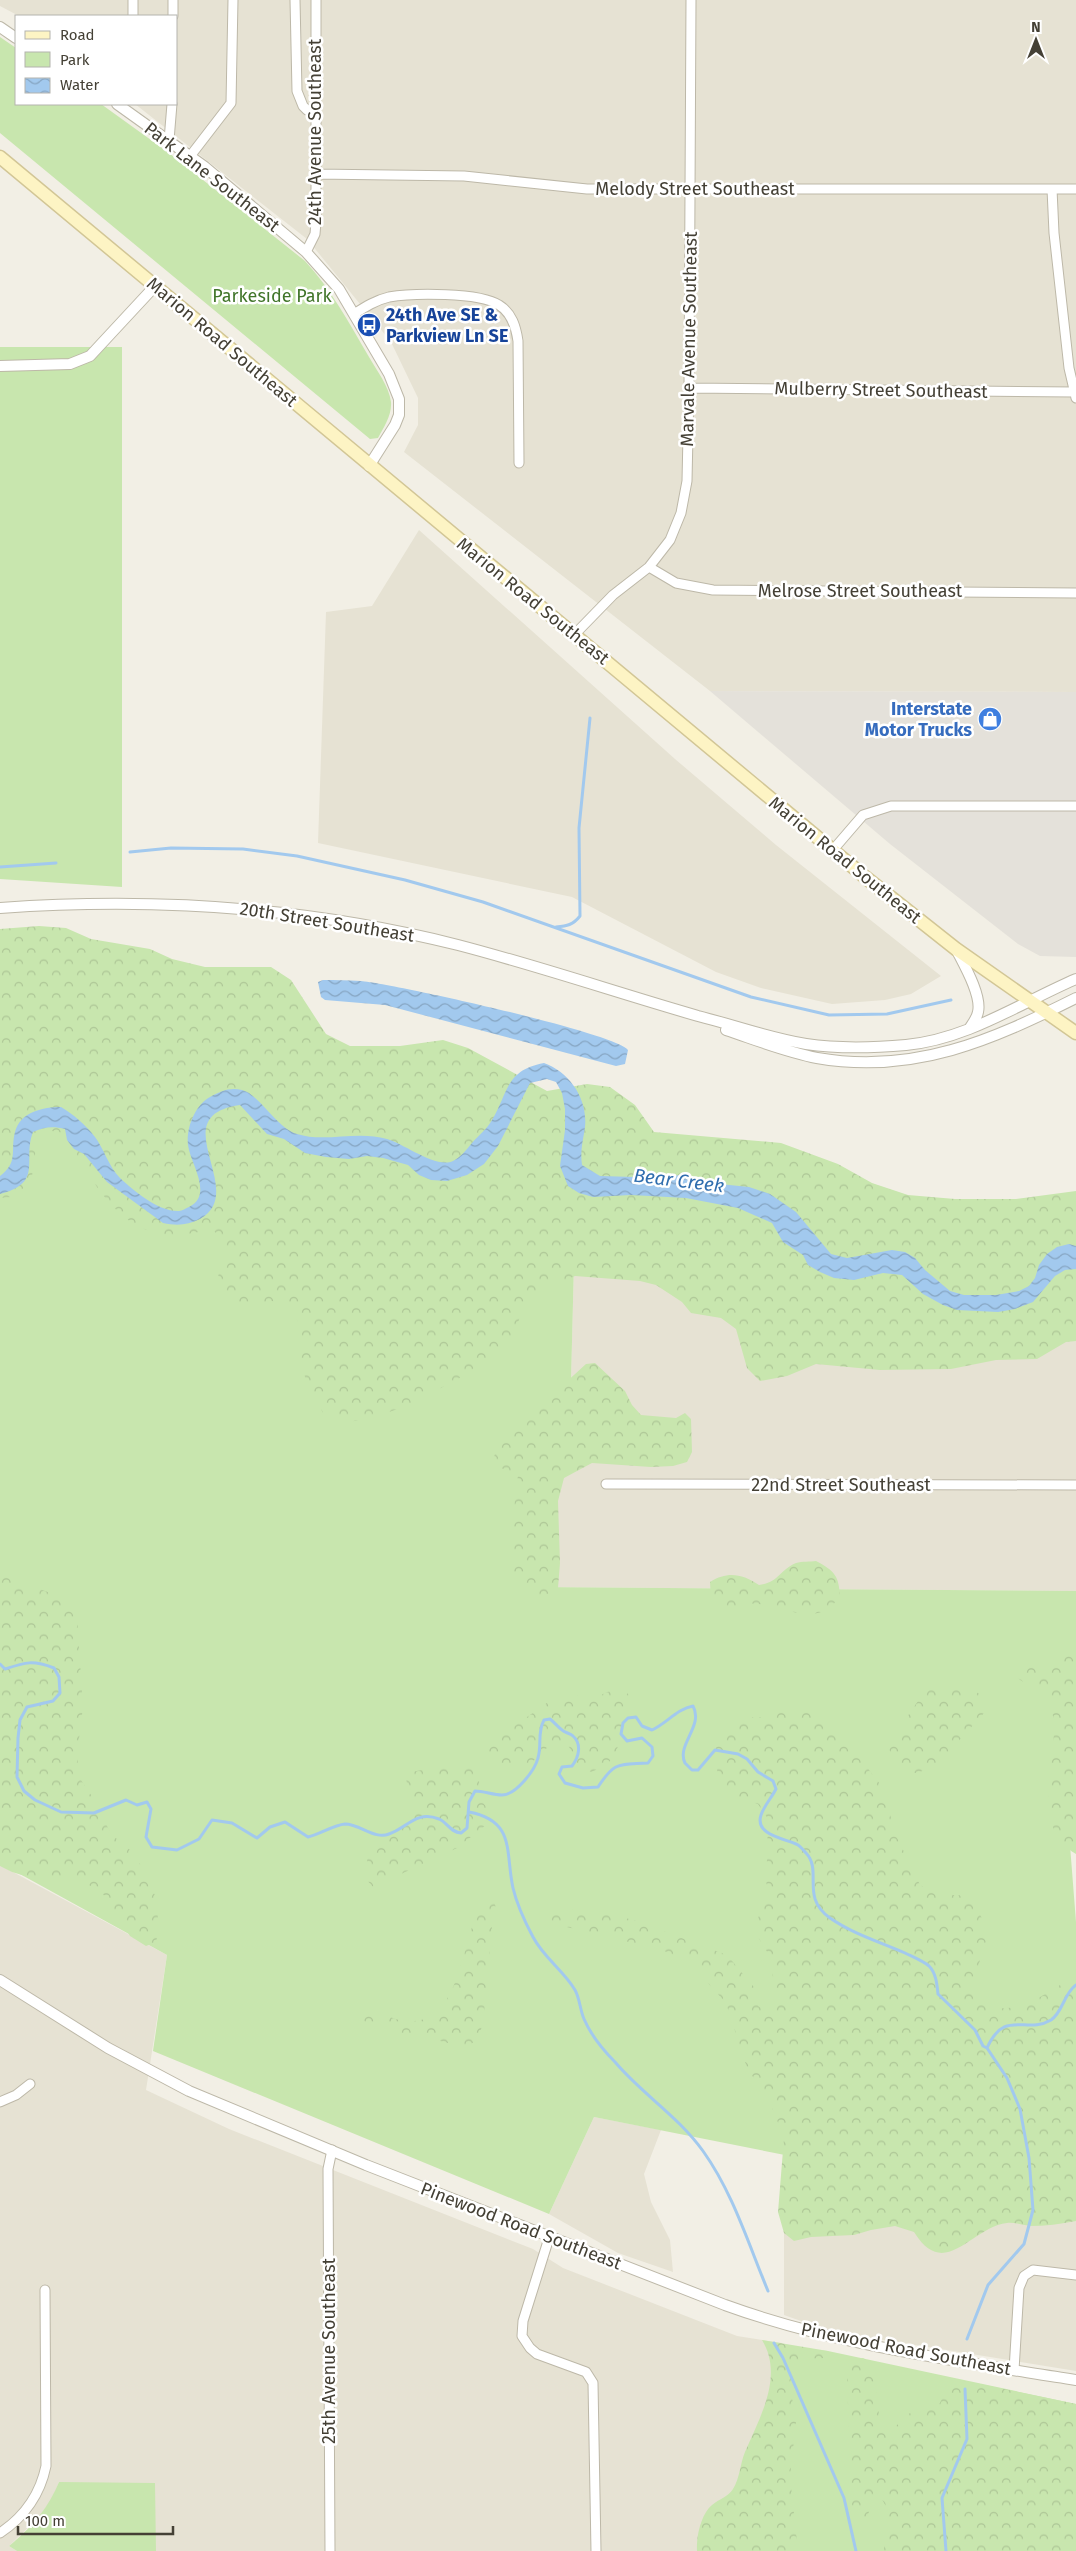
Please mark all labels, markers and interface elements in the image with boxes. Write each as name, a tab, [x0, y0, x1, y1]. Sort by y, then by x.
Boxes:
legend	[15, 15, 178, 105]
north arrow	[1011, 15, 1061, 65]
text: N	[1031, 19, 1041, 36]
text: Road	[60, 26, 95, 44]
street label: 24th Avenue Southeast	[304, 38, 326, 225]
text: Park	[60, 51, 90, 69]
text: Water	[60, 76, 99, 94]
street label: Park Lane Southeast	[140, 117, 285, 237]
street label: Melody Street Southeast	[595, 178, 795, 200]
street label: Marvale Avenue Southeast	[676, 231, 702, 447]
street label: Marion Road Southeast	[142, 273, 302, 412]
park label: Parkeside Park	[212, 285, 332, 307]
place label: 24th Ave SE & Parkview Ln SE	[386, 304, 508, 347]
bus stop icon: 24th Ave SE & Parkview Ln SE	[356, 312, 382, 338]
street label: Mulberry Street Southeast	[774, 377, 988, 403]
street label: Marion Road Southeast	[452, 533, 614, 670]
street label: Melrose Street Southeast	[758, 580, 963, 602]
place label: Interstate Motor Trucks	[865, 698, 972, 741]
shop icon: Interstate Motor Trucks	[977, 706, 1003, 732]
street label: Marion Road Southeast	[764, 792, 926, 929]
street label: 20th Street Southeast	[238, 897, 416, 947]
water label: Bear Creek	[632, 1164, 725, 1197]
street label: 22nd Street Southeast	[751, 1474, 931, 1496]
street label: Pinewood Road Southeast	[417, 2177, 625, 2275]
street label: 25th Avenue Southeast	[318, 2257, 340, 2444]
street label: Pinewood Road Southeast	[799, 2318, 1013, 2380]
scale bar	[18, 2504, 172, 2536]
text: 100 m	[25, 2512, 65, 2530]

